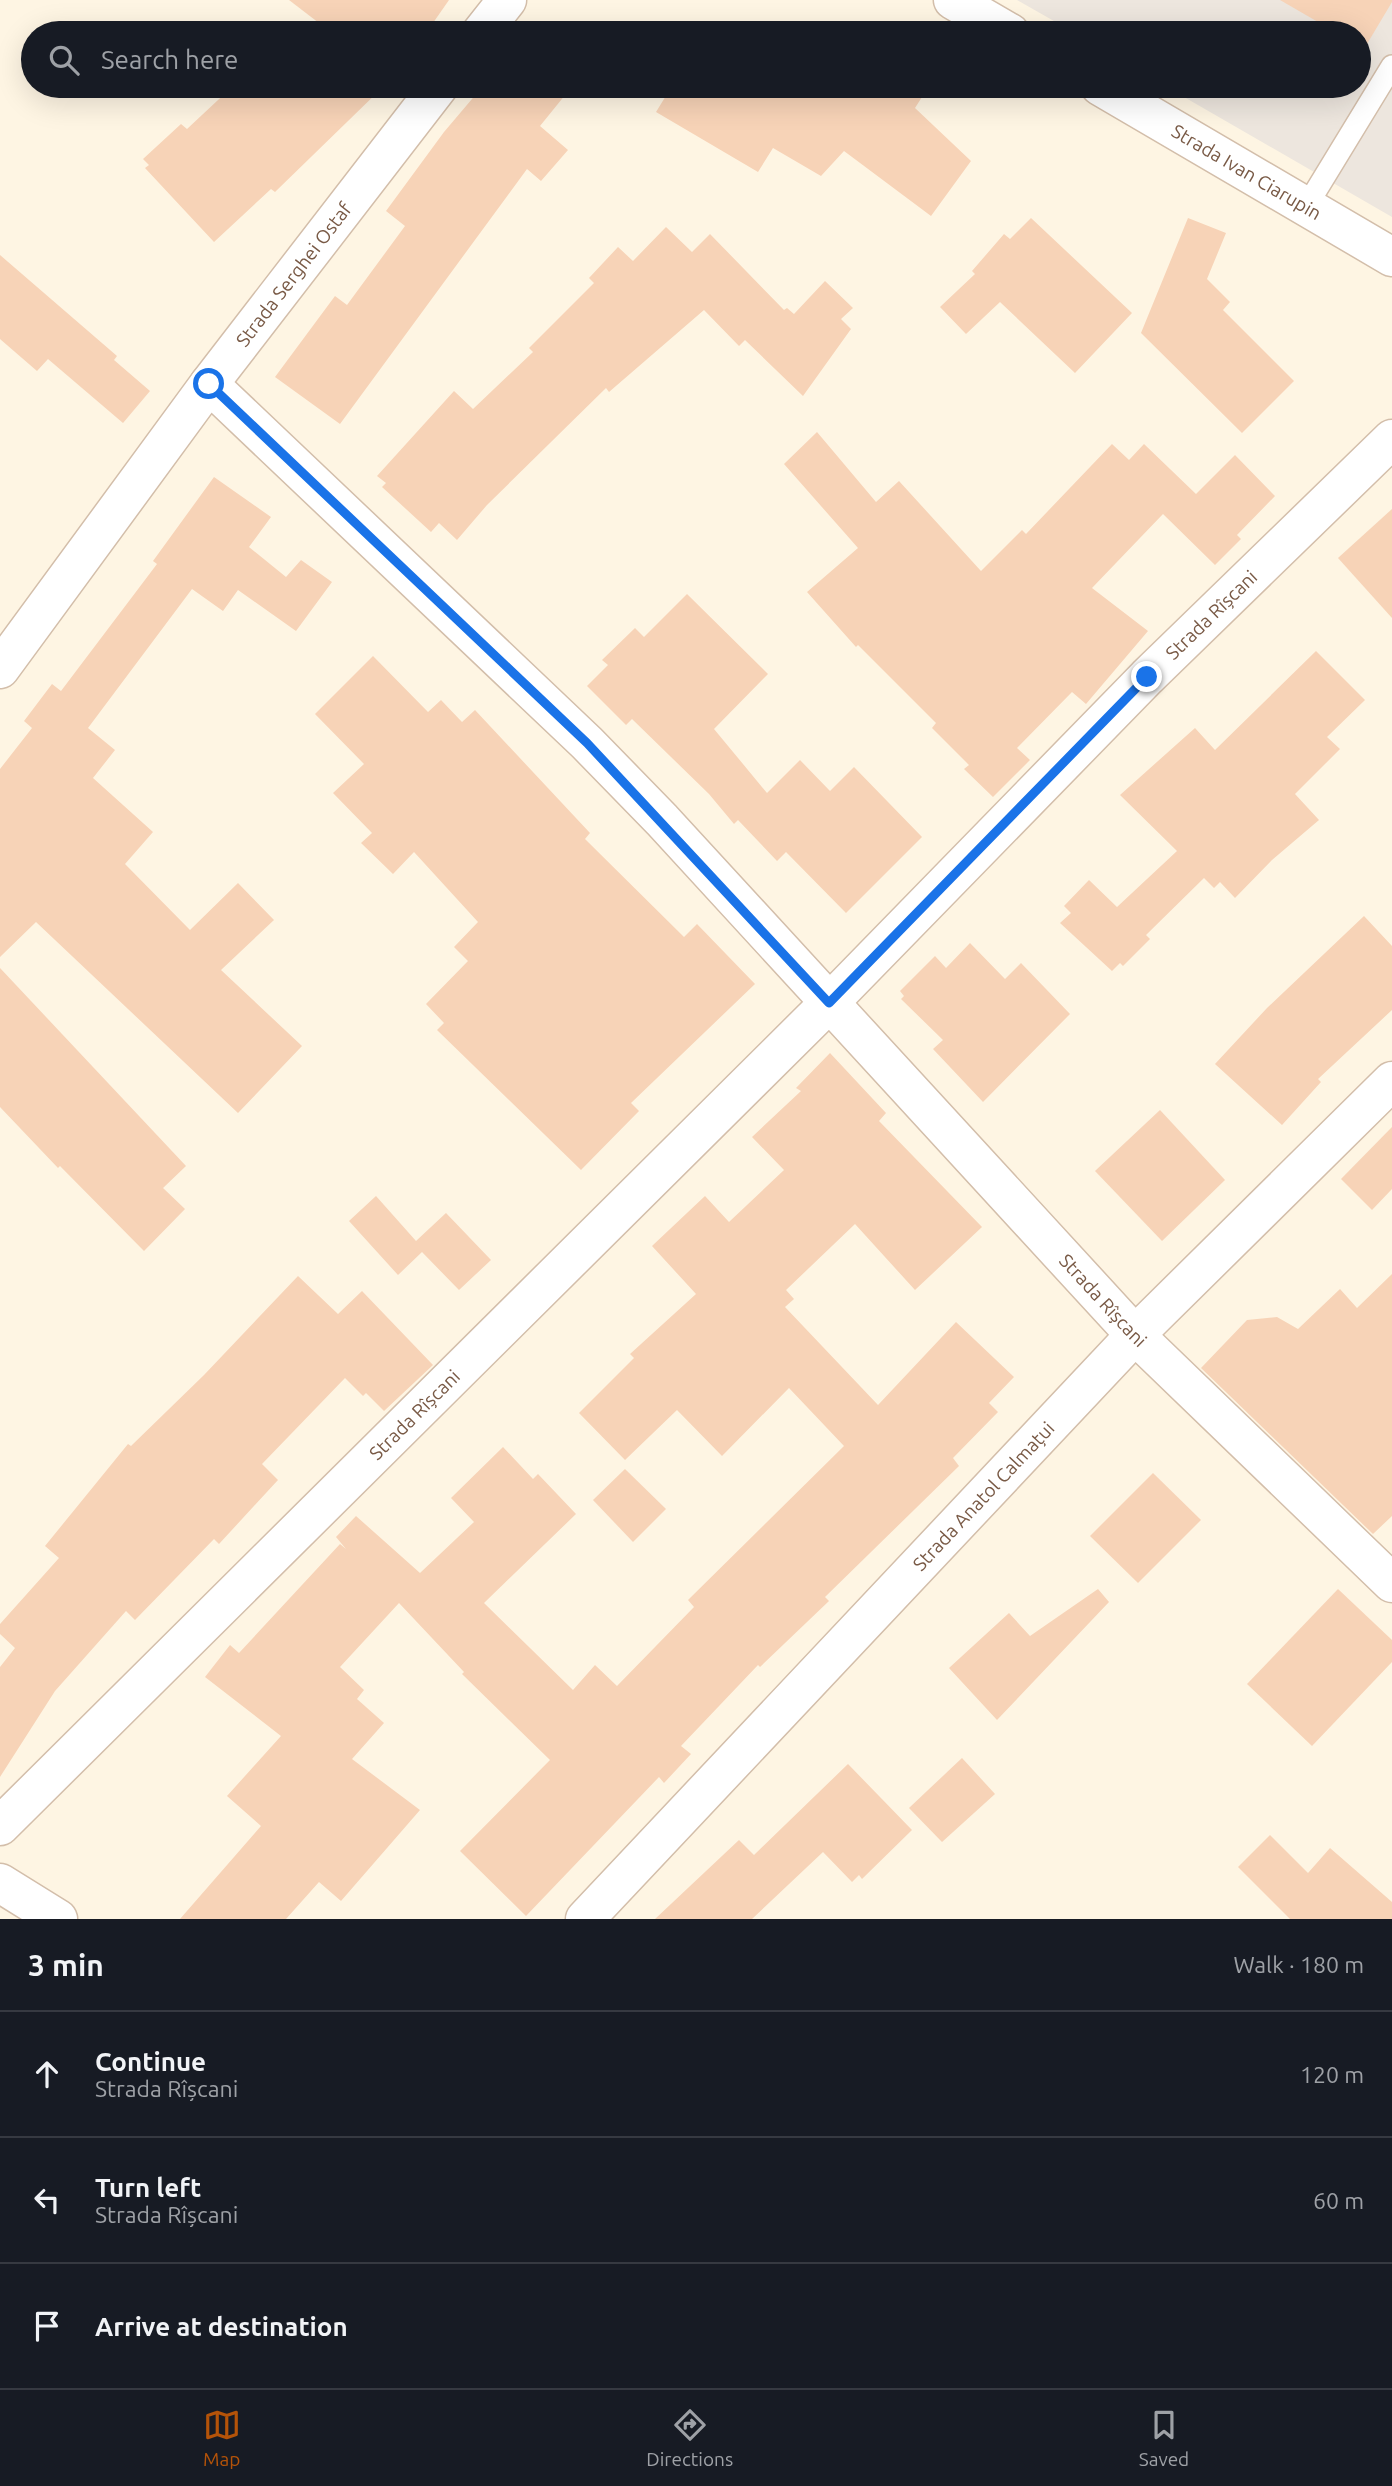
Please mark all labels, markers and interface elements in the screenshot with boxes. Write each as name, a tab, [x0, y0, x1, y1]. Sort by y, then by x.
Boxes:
search box	[21, 21, 1371, 98]
icon: search	[45, 41, 83, 79]
text: Search here	[101, 45, 238, 74]
street label: Strada Ivan Ciarupin	[1168, 120, 1325, 224]
street label: Strada Serghei Ostaf	[231, 197, 357, 351]
route start	[193, 368, 224, 399]
street label: Strada Rîșcani	[1161, 566, 1261, 664]
route end	[1131, 661, 1162, 692]
street label: Strada Rîșcani	[1055, 1249, 1151, 1351]
street label: Strada Rîșcani	[365, 1365, 464, 1464]
street label: Strada Anatol Calmațui	[908, 1417, 1059, 1575]
text: 3 min	[28, 1948, 104, 1982]
text: Walk · 180 m	[1233, 1952, 1364, 1977]
text: Continue	[95, 2047, 206, 2076]
icon: ahead	[28, 2055, 66, 2093]
text: 120 m	[1300, 2062, 1364, 2087]
text: Strada Rîșcani	[95, 2076, 238, 2101]
text: Turn left	[95, 2173, 201, 2202]
icon: left	[28, 2181, 66, 2219]
text: 60 m	[1313, 2188, 1364, 2213]
text: Strada Rîșcani	[95, 2202, 238, 2227]
icon: arrive	[28, 2307, 66, 2345]
text: Arrive at destination	[95, 2312, 348, 2341]
tab: Map	[203, 2406, 241, 2470]
tab: Directions	[646, 2406, 733, 2470]
tab: Saved	[1139, 2406, 1189, 2470]

